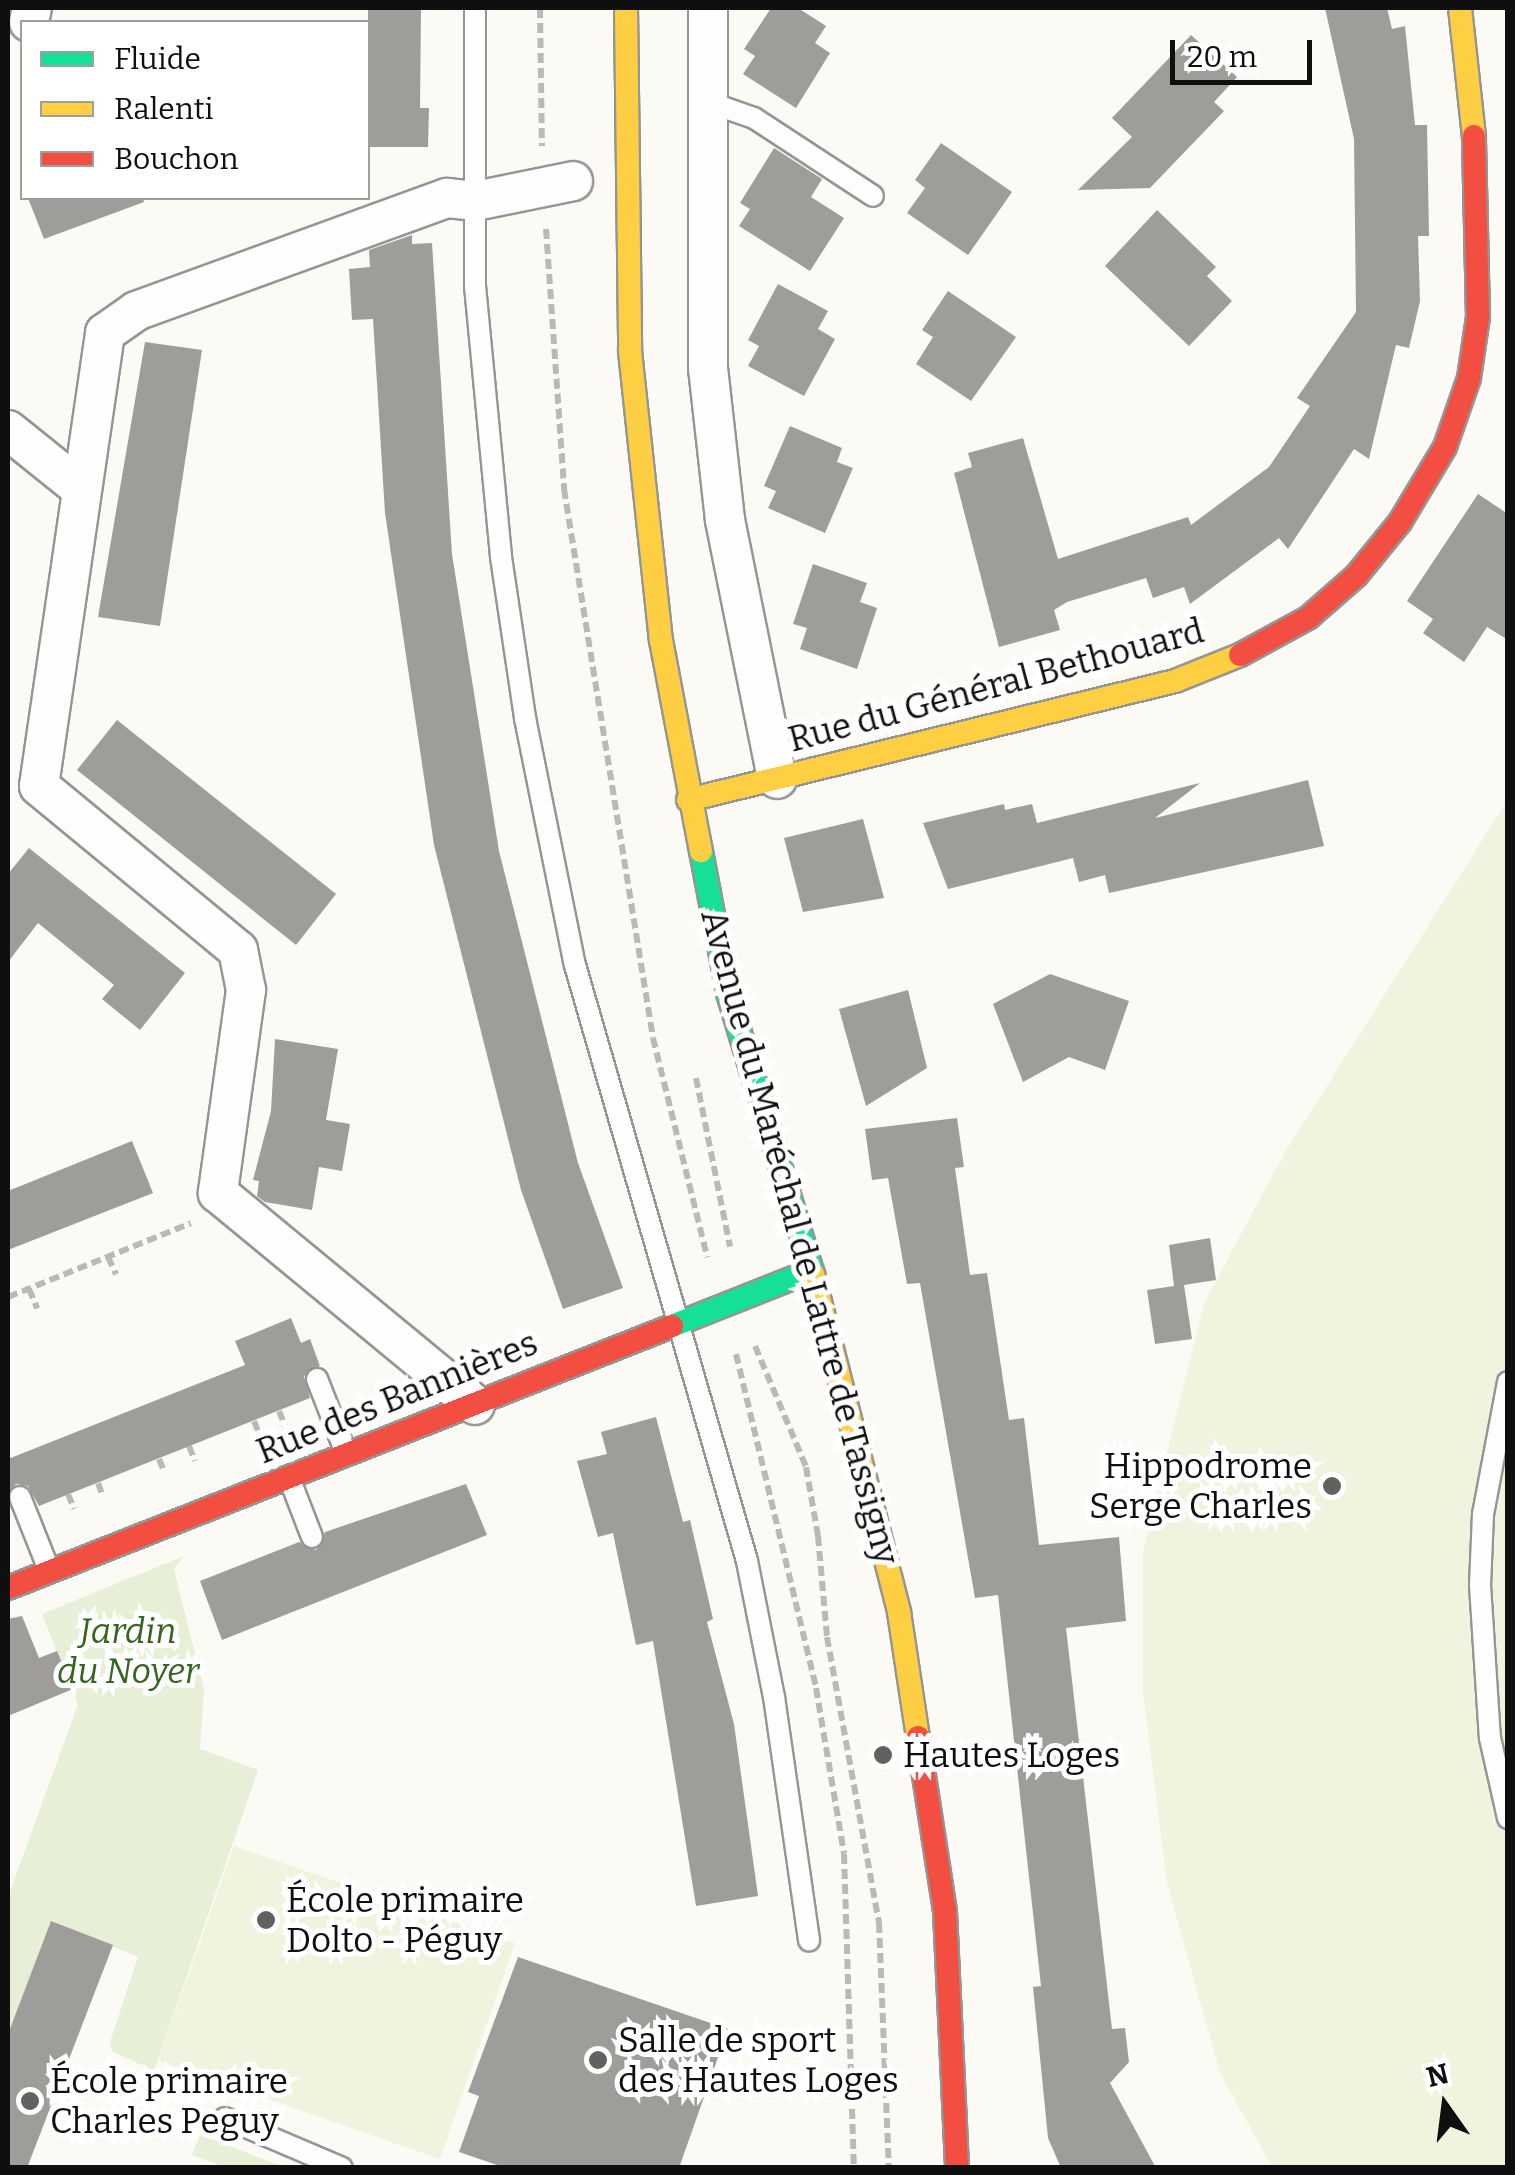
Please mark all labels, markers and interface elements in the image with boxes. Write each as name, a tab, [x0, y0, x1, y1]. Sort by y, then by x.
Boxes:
legend	[20, 20, 370, 200]
scale bar	[1175, 20, 1318, 82]
text: 20 m	[1187, 39, 1257, 75]
text: Fluide	[114, 41, 201, 77]
text: Ralenti	[114, 91, 214, 127]
text: Bouchon	[114, 141, 239, 177]
street label: Rue du Général Bethouard	[784, 609, 1208, 761]
street label: Avenue du Maréchal de Lattre de Tassigny	[692, 905, 908, 1569]
street label: Rue des Bannières	[250, 1321, 544, 1473]
place label: Hippodrome Serge Charles	[1089, 1445, 1312, 1527]
marker: Hippodrome Serge Charles	[1321, 1475, 1343, 1497]
park label: Jardin du Noyer	[57, 1610, 199, 1692]
place label: Hautes Loges	[903, 1734, 1120, 1776]
marker: Hautes Loges	[872, 1744, 894, 1766]
place label: École primaire Dolto - Péguy	[286, 1879, 524, 1961]
marker: École primaire Dolto - Péguy	[255, 1909, 277, 1931]
place label: Salle de sport des Hautes Loges	[618, 2019, 899, 2101]
marker: Salle de sport des Hautes Loges	[587, 2049, 609, 2071]
north arrow	[1395, 2055, 1495, 2155]
text: N	[1423, 2057, 1452, 2094]
place label: École primaire Charles Peguy	[50, 2060, 288, 2142]
marker: École primaire Charles Peguy	[19, 2090, 41, 2112]

